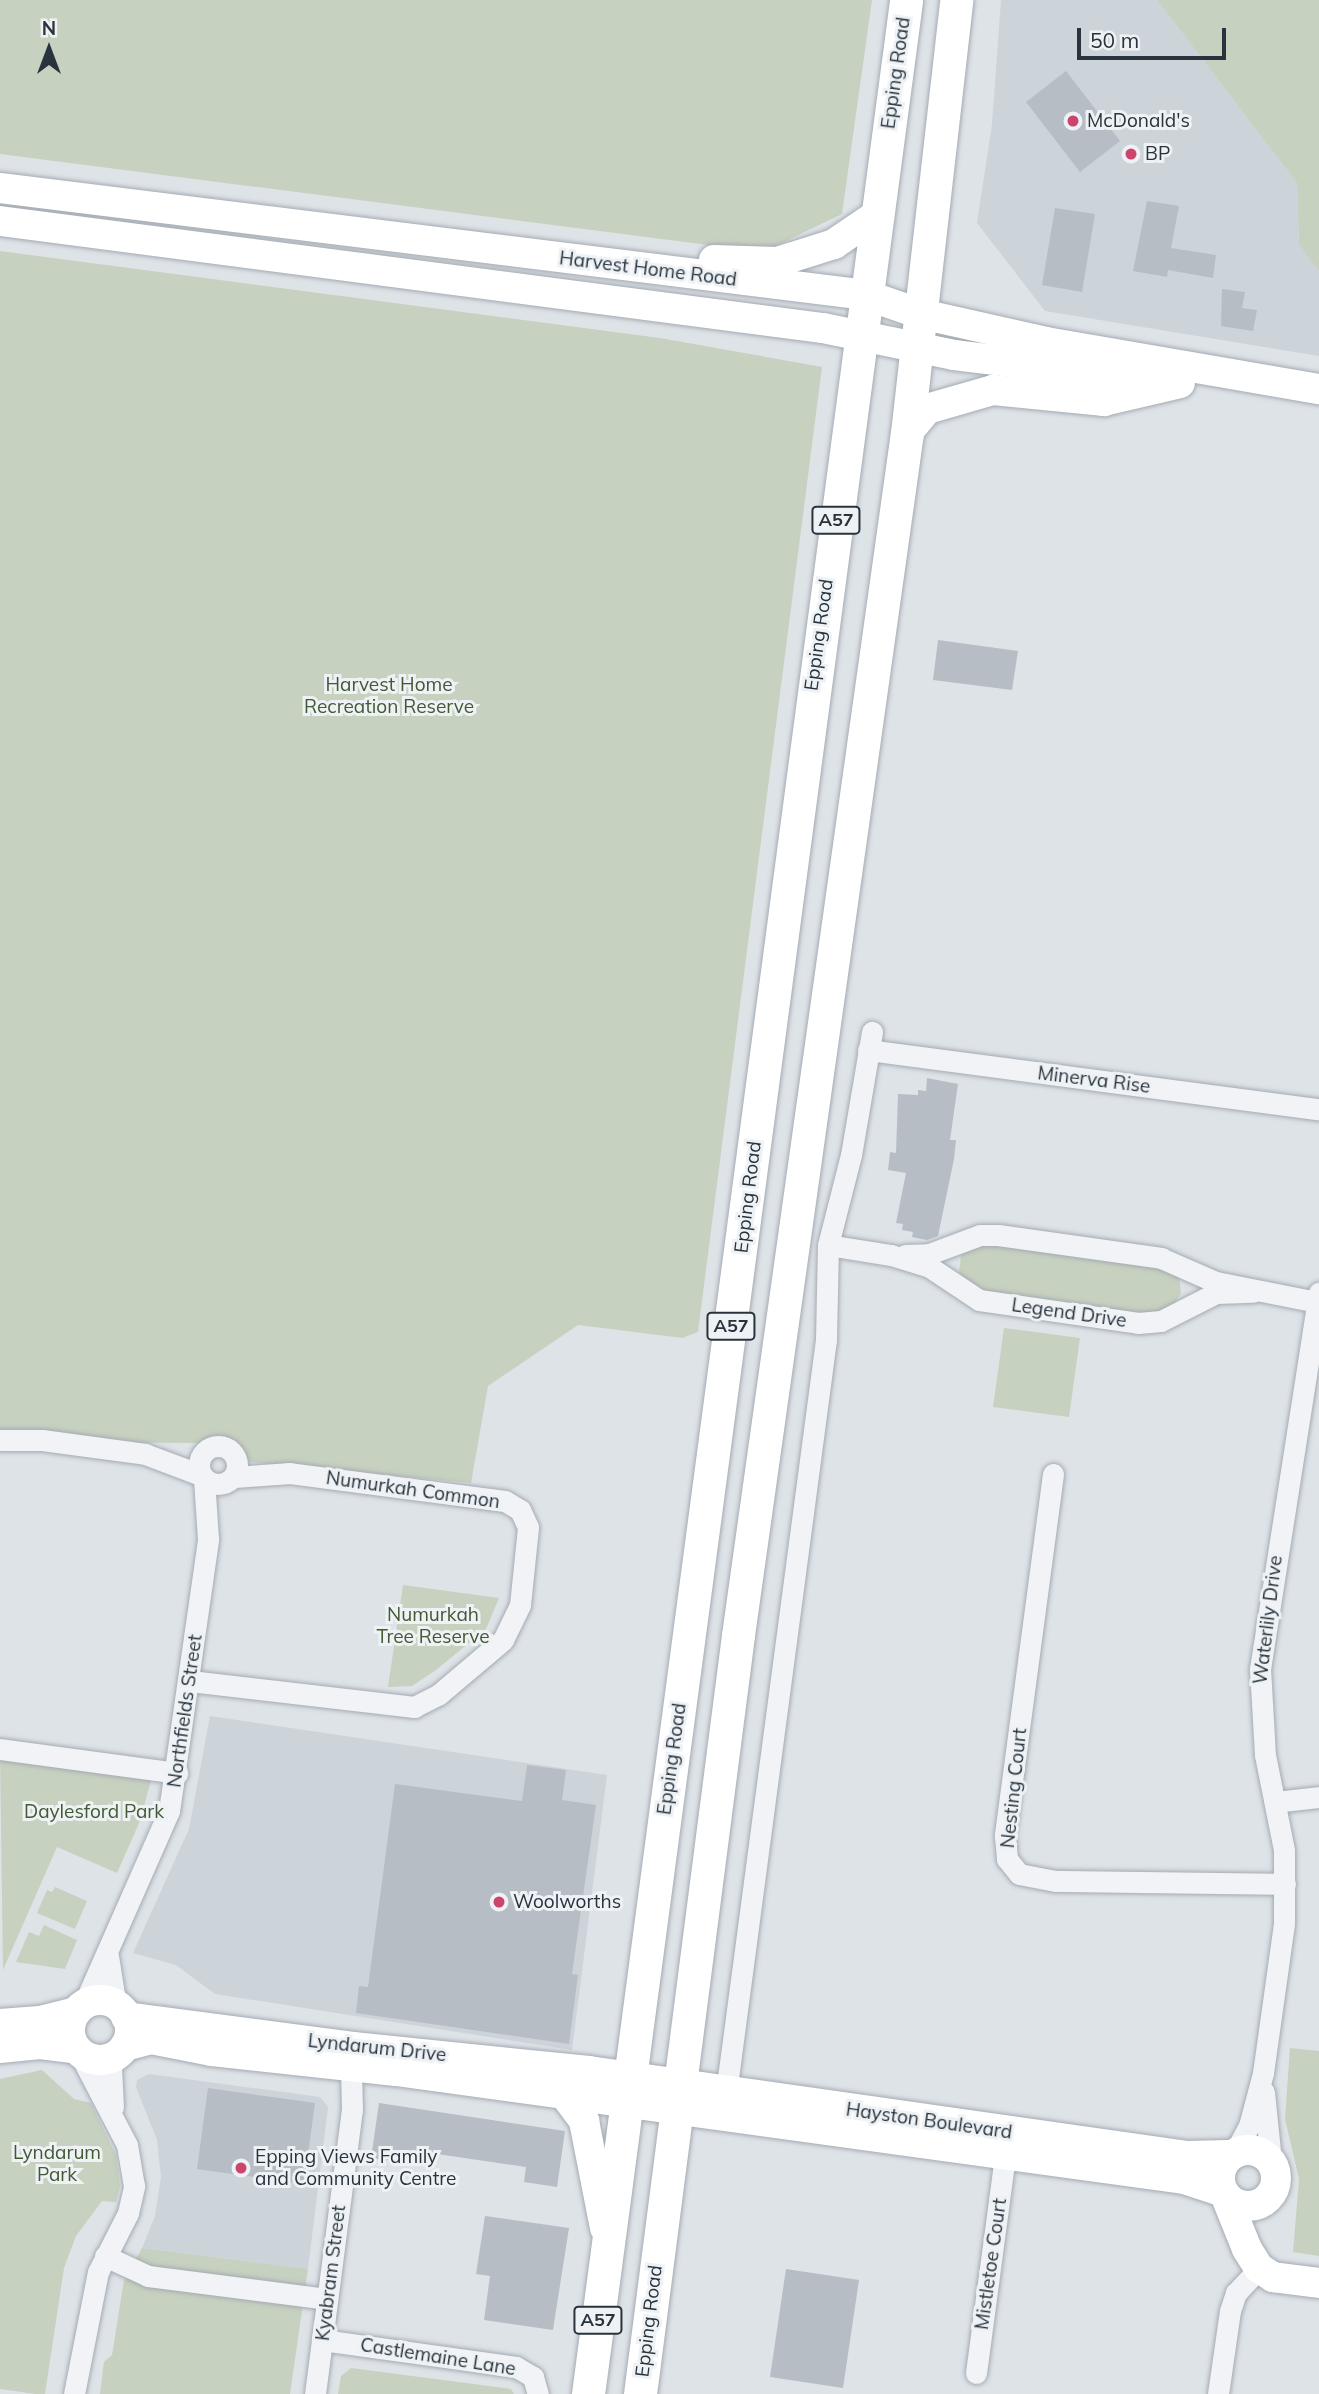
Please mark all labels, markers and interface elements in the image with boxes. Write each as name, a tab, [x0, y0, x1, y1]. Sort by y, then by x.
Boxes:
north arrow	[14, 14, 84, 84]
scale bar	[1081, 14, 1230, 58]
text: N	[42, 16, 56, 40]
street label: Epping Road	[877, 16, 915, 130]
text: 50 m	[1090, 27, 1139, 53]
place label: McDonald's	[1087, 110, 1190, 132]
marker: McDonald's	[1065, 113, 1081, 129]
place label: BP	[1145, 143, 1170, 165]
marker: BP	[1123, 146, 1139, 162]
street label: Harvest Home Road	[558, 247, 738, 291]
road number: A57	[810, 506, 862, 534]
street label: Epping Road	[800, 578, 838, 692]
park label: Harvest Home Recreation Reserve	[304, 674, 474, 718]
street label: Minerva Rise	[1036, 1062, 1152, 1098]
street label: Epping Road	[730, 1140, 766, 1254]
street label: Legend Drive	[1010, 1294, 1128, 1332]
road number: A57	[705, 1311, 757, 1340]
street label: Numurkah Common	[325, 1467, 501, 1513]
street label: Waterlily Drive	[1249, 1554, 1287, 1686]
park label: Numurkah Tree Reserve	[376, 1604, 490, 1648]
street label: Northfields Street	[163, 1633, 207, 1789]
street label: Epping Road	[653, 1702, 691, 1816]
street label: Nesting Court	[996, 1727, 1032, 1849]
park label: Daylesford Park	[24, 1801, 164, 1823]
place label: Woolworths	[513, 1891, 621, 1913]
marker: Woolworths	[491, 1894, 507, 1910]
street label: Lyndarum Drive	[307, 2029, 447, 2067]
street label: Hayston Boulevard	[844, 2098, 1014, 2144]
park label: Lyndarum Park	[13, 2142, 101, 2186]
place label: Epping Views Family and Community Centre	[255, 2146, 456, 2190]
marker: Epping Views Family and Community Centre	[233, 2160, 249, 2176]
street label: Mistletoe Court	[970, 2197, 1012, 2331]
street label: Kyabram Street	[311, 2204, 351, 2342]
street label: Epping Road	[631, 2264, 667, 2378]
road number: A57	[572, 2306, 624, 2334]
street label: Castlemaine Lane	[359, 2333, 517, 2381]

